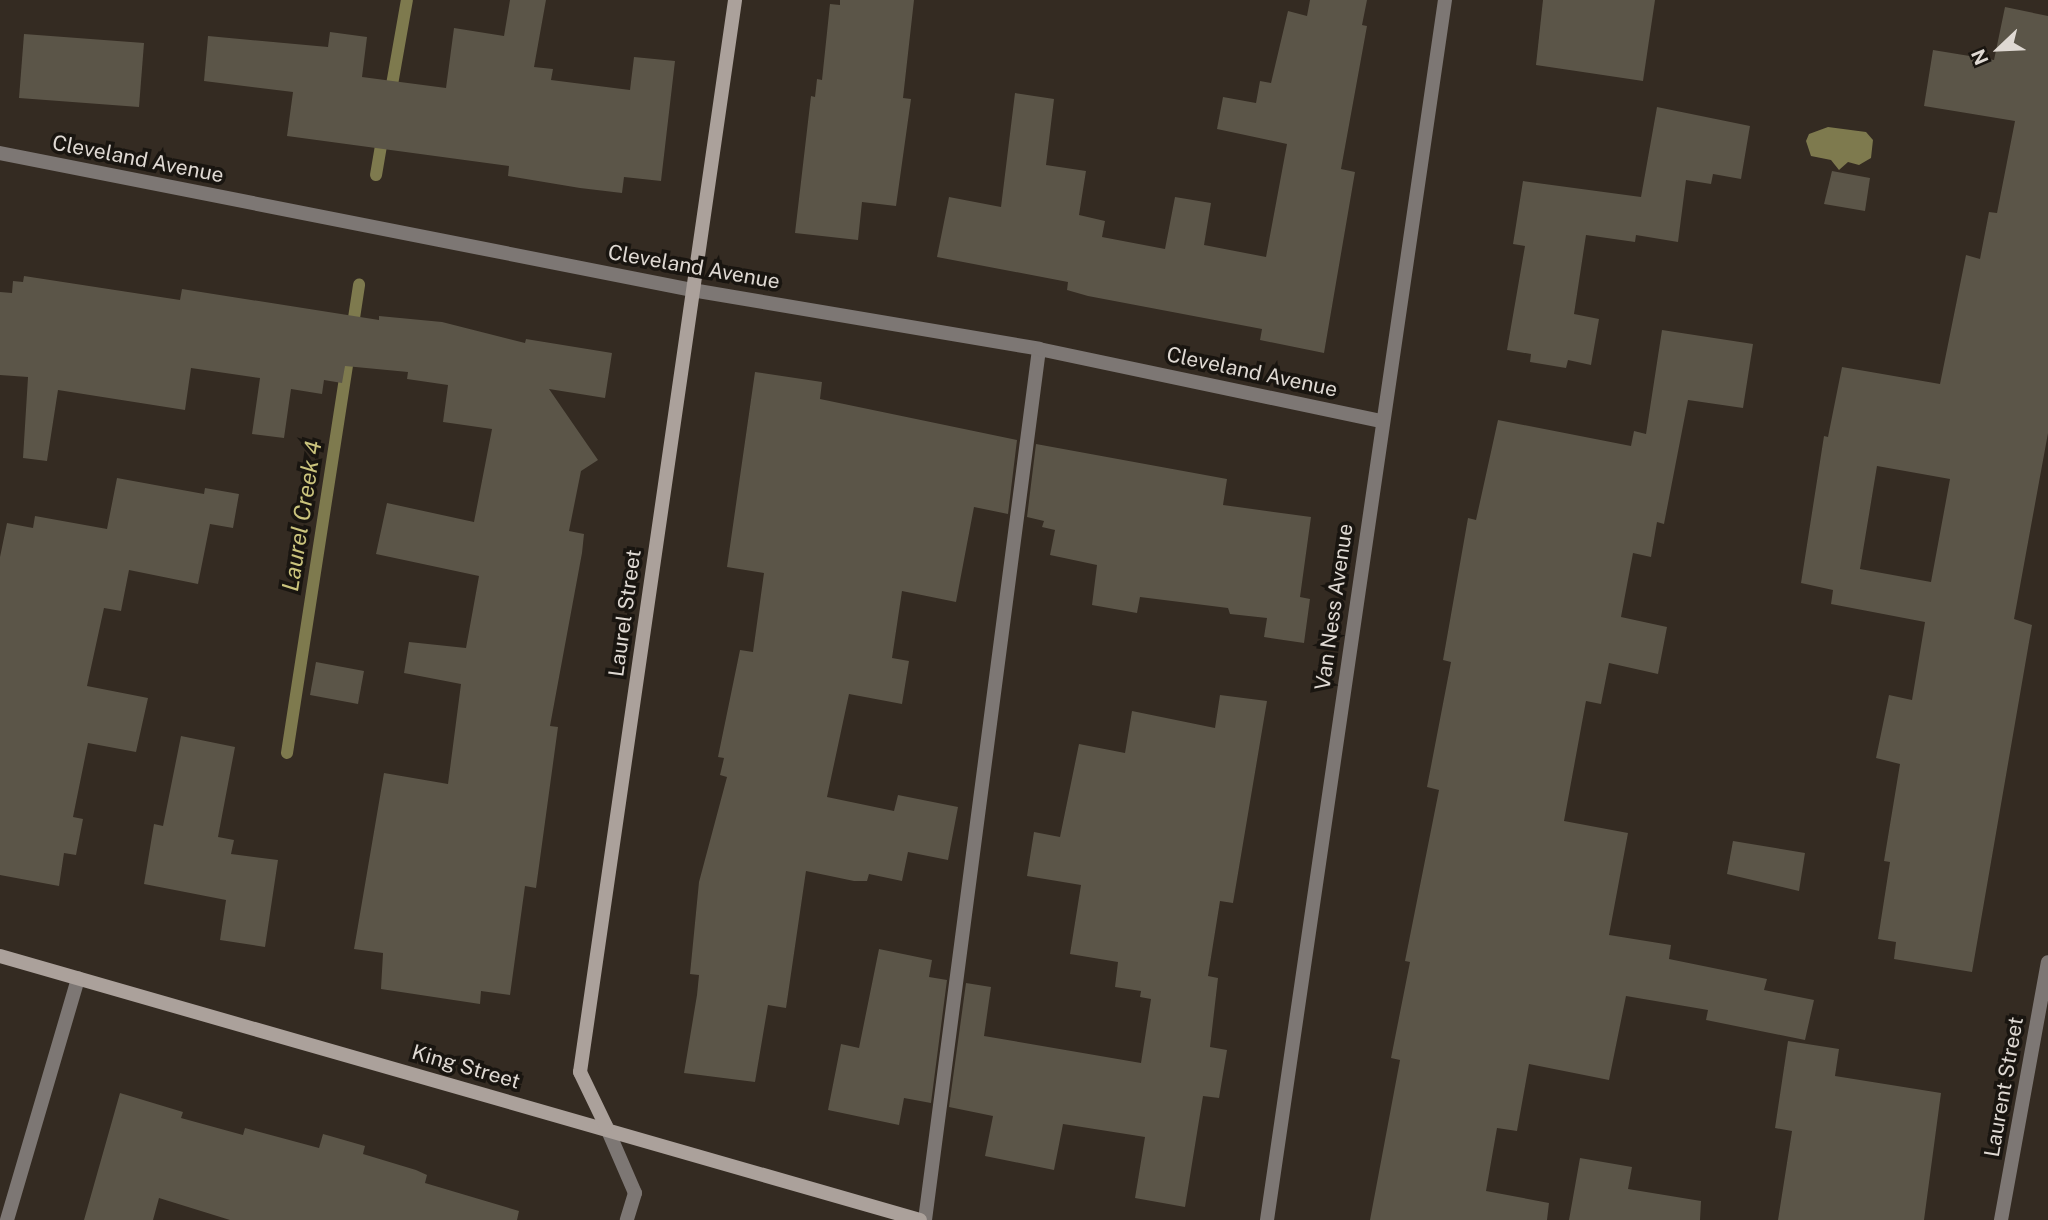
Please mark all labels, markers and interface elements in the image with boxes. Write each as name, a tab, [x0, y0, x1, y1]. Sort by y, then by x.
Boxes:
north arrow	[1964, 14, 2034, 84]
text: N	[1967, 46, 1993, 68]
street label: Cleveland Avenue	[50, 130, 226, 188]
street label: Cleveland Avenue	[606, 239, 782, 295]
street label: Cleveland Avenue	[1164, 342, 1340, 402]
water label: Laurel Creek 4	[276, 439, 328, 593]
street label: Van Ness Avenue	[1310, 522, 1358, 692]
street label: Laurel Street	[604, 548, 646, 678]
street label: Laurent Street	[1979, 1015, 2029, 1159]
street label: King Street	[409, 1040, 523, 1094]

